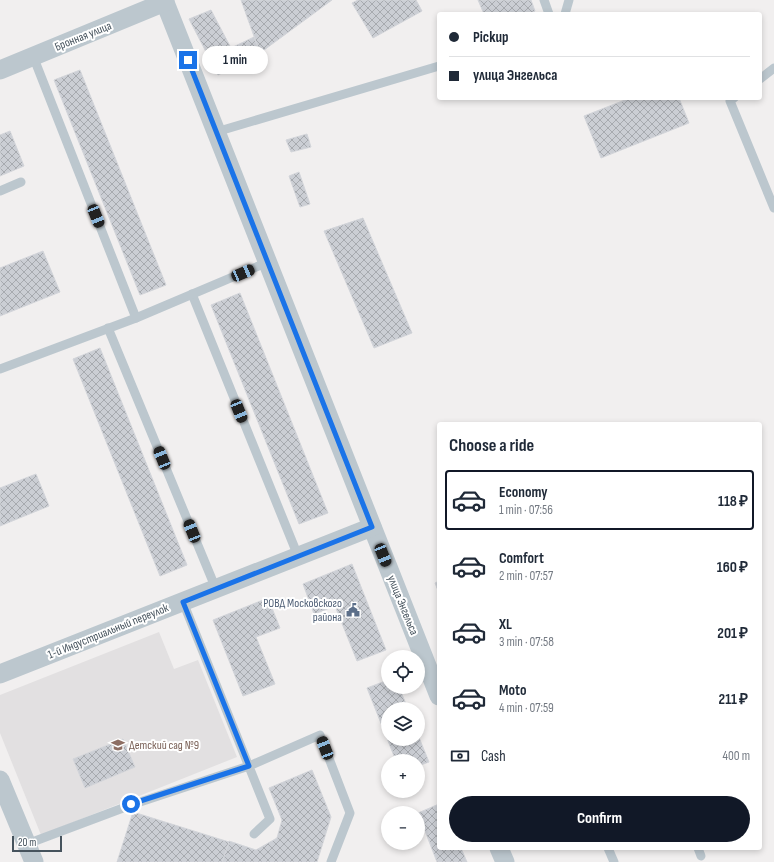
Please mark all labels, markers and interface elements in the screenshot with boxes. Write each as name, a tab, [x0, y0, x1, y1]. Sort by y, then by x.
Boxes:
street label: Бронная улица	[53, 18, 114, 55]
text: Pickup	[473, 28, 509, 47]
callout: 1 min	[202, 46, 268, 74]
route end	[179, 51, 197, 69]
text: 1 min	[223, 52, 247, 68]
text: улица Энгельса	[473, 66, 557, 85]
car	[86, 203, 106, 229]
car	[230, 263, 256, 283]
car	[229, 398, 249, 424]
text: Choose a ride	[449, 435, 534, 456]
car	[152, 445, 172, 471]
icon: car	[451, 482, 487, 518]
text: Economy	[499, 483, 548, 502]
text: 118 ₽	[718, 492, 748, 511]
text: 1 min · 07:56	[499, 502, 553, 518]
car	[182, 518, 202, 544]
car	[373, 542, 393, 568]
icon: car	[451, 548, 487, 584]
text: Comfort	[499, 549, 544, 568]
text: 160 ₽	[717, 558, 748, 577]
text: 2 min · 07:57	[499, 568, 553, 584]
street label: улица Энгельса	[384, 573, 421, 638]
place label: РОВД Московского района	[263, 596, 342, 625]
street label: 1-й Индустриальный переулок	[46, 600, 171, 663]
public building icon: РОВД Московского района	[345, 602, 361, 618]
icon: car	[451, 614, 487, 650]
text: XL	[499, 615, 512, 634]
text: 201 ₽	[717, 624, 748, 643]
text: 3 min · 07:58	[499, 634, 554, 650]
map controls	[381, 650, 425, 850]
button: locate	[381, 650, 425, 694]
icon: car	[451, 680, 487, 716]
text: Moto	[499, 681, 526, 700]
text: 211 ₽	[719, 690, 748, 709]
text: 4 min · 07:59	[499, 700, 554, 716]
button: layers	[381, 702, 425, 746]
car	[315, 735, 335, 761]
school or university icon: Детский сад №9	[110, 737, 126, 753]
place label: Детский сад №9	[129, 738, 199, 753]
icon: cash	[449, 745, 471, 767]
text: Cash	[481, 747, 506, 766]
text: 400 m	[723, 748, 750, 764]
button: +	[381, 754, 425, 798]
route start	[122, 795, 140, 813]
button: Confirm	[449, 796, 750, 842]
button: −	[381, 806, 425, 850]
scale bar	[12, 834, 62, 853]
text: 20 m	[18, 836, 36, 849]

